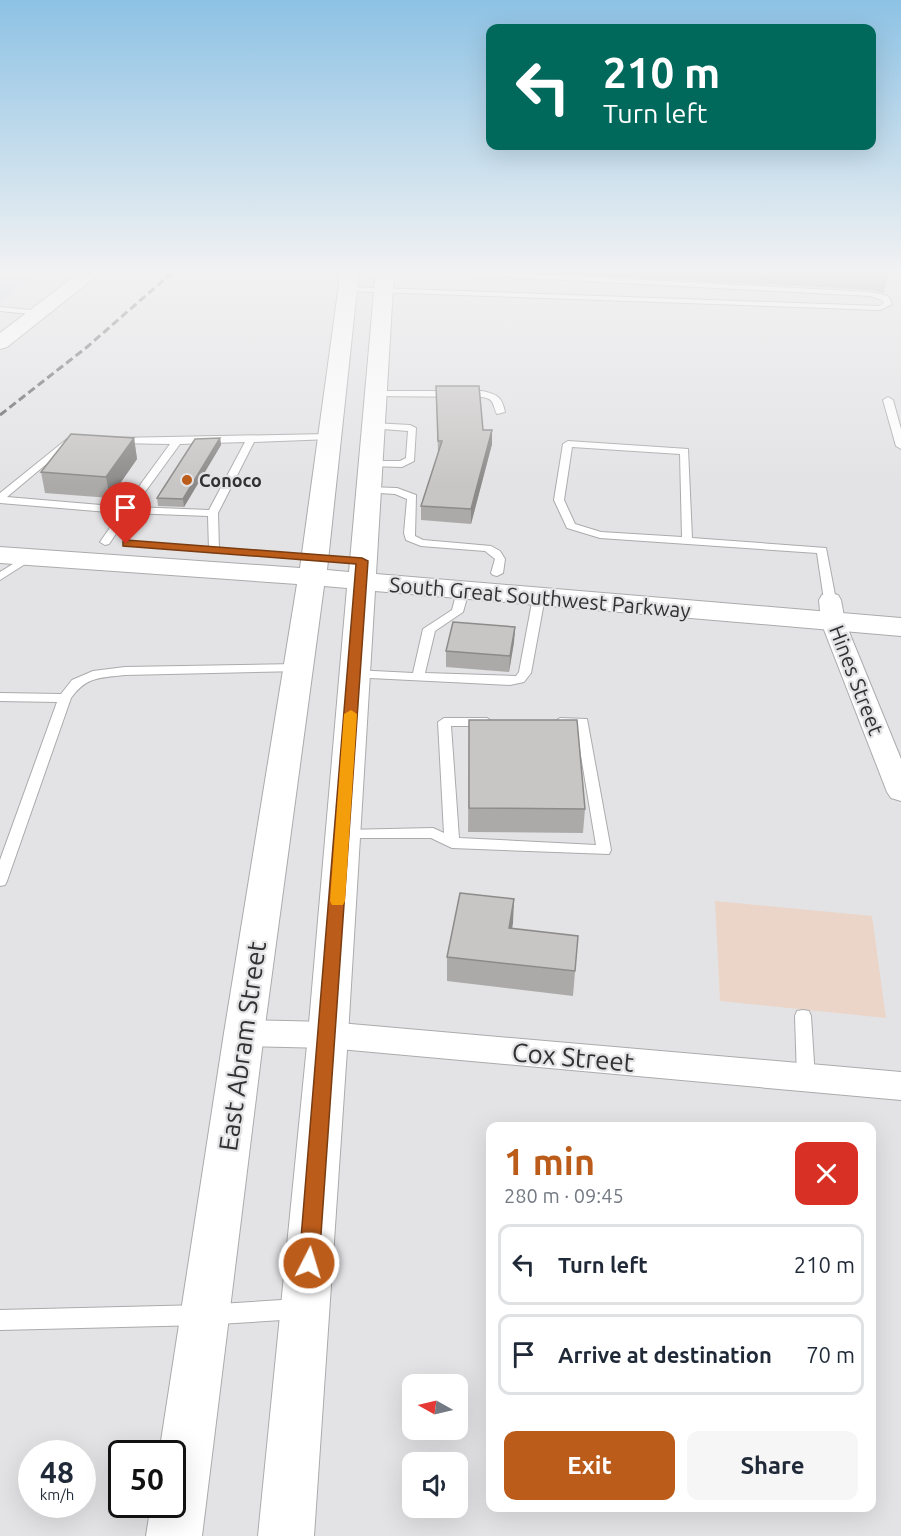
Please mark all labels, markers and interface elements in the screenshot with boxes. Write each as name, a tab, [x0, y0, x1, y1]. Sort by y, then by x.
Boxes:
icon: left	[504, 48, 582, 126]
text: 210 m	[603, 49, 720, 96]
text: Turn left	[603, 98, 707, 128]
place label: Conoco	[199, 470, 262, 490]
marker: Conoco	[180, 473, 194, 487]
pin	[100, 482, 151, 544]
icon: arrive	[109, 491, 142, 524]
street label: South Great Southwest Parkway	[388, 572, 692, 622]
street label: Hines Street	[825, 622, 889, 738]
street label: East Abram Street	[213, 939, 271, 1153]
street label: Cox Street	[511, 1037, 635, 1077]
text: 1 min	[504, 1141, 595, 1182]
button: close	[795, 1142, 858, 1205]
text: 280 m · 09:45	[504, 1184, 624, 1207]
position arrow	[277, 1231, 341, 1295]
icon: left	[507, 1248, 540, 1281]
text: Turn left	[558, 1252, 648, 1277]
text: 210 m	[794, 1252, 855, 1277]
icon: arrive	[507, 1338, 540, 1371]
text: Arrive at destination	[558, 1342, 772, 1367]
text: 70 m	[806, 1342, 855, 1367]
north arrow	[402, 1374, 468, 1440]
map controls	[402, 1374, 468, 1518]
button: Exit	[504, 1431, 675, 1500]
button: Share	[687, 1431, 858, 1500]
speed limit sign: 50	[108, 1440, 186, 1518]
button: sound	[402, 1452, 468, 1518]
text: 48	[40, 1455, 74, 1489]
text: km/h	[40, 1486, 74, 1503]

